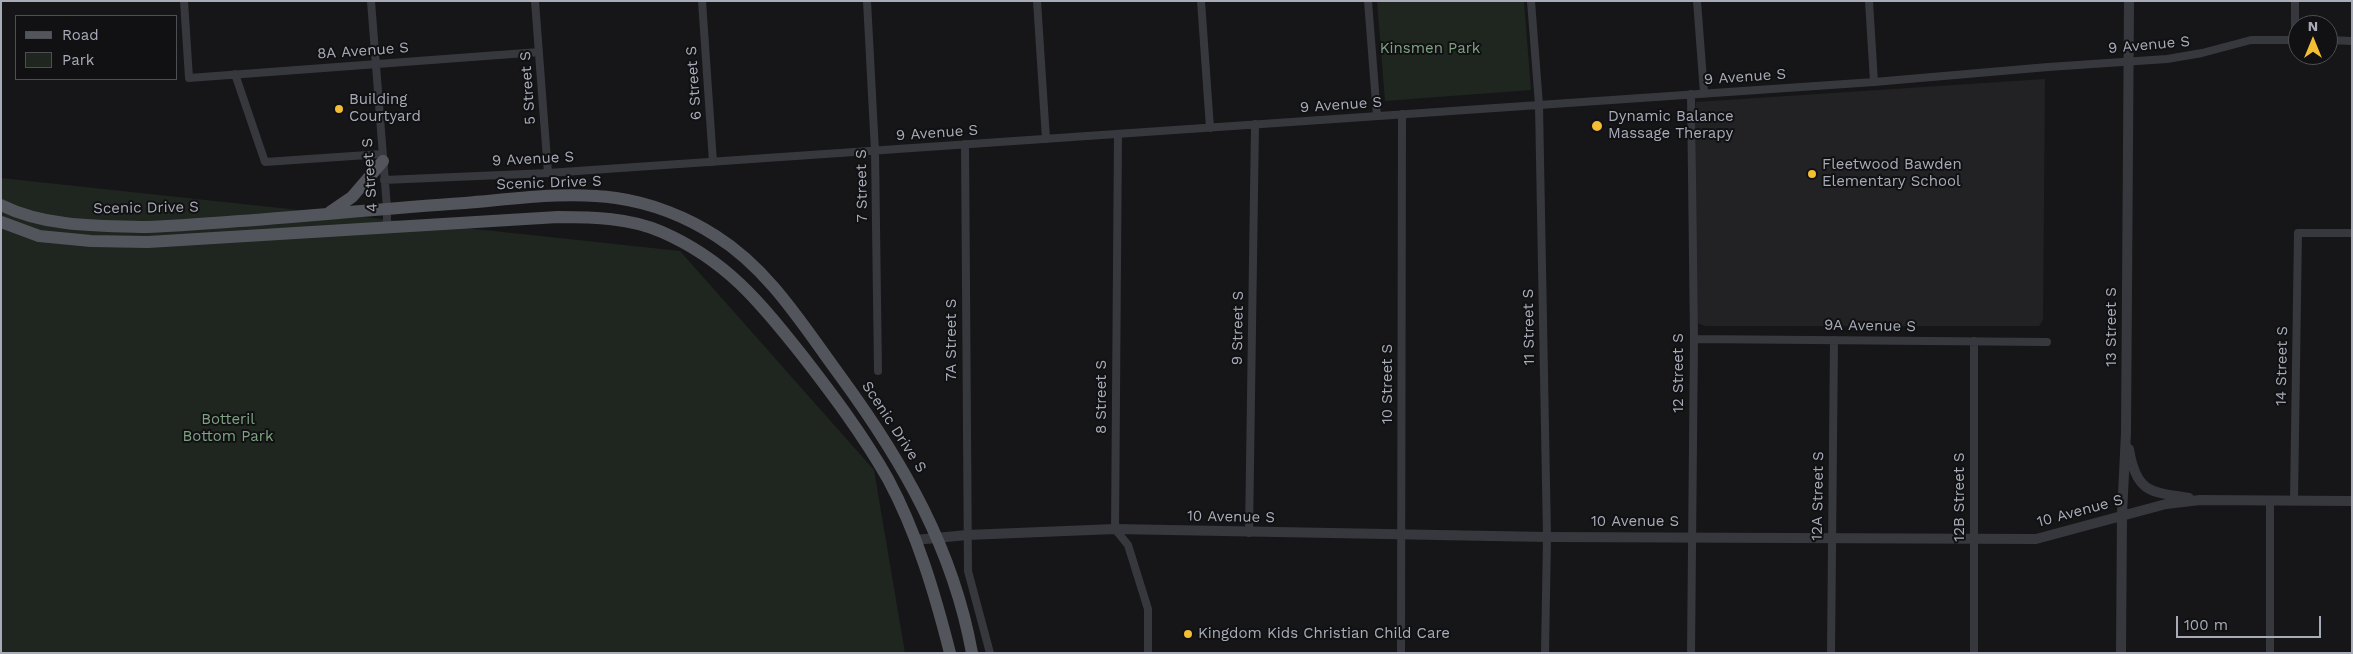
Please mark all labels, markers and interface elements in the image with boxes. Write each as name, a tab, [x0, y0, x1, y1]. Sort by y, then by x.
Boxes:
legend	[15, 15, 178, 80]
north arrow	[2288, 15, 2338, 65]
text: N	[2308, 18, 2318, 34]
text: Road	[62, 26, 99, 44]
street label: 9 Avenue S	[2107, 32, 2191, 58]
street label: 8A Avenue S	[316, 39, 410, 63]
park label: Kinsmen Park	[1380, 40, 1480, 58]
street label: 6 Street S	[682, 45, 706, 121]
text: Park	[62, 51, 94, 69]
street label: 5 Street S	[516, 51, 540, 125]
street label: 9 Avenue S	[1703, 65, 1787, 89]
place label: Building Courtyard	[349, 91, 421, 126]
street label: 9 Avenue S	[1299, 93, 1383, 117]
marker: Building Courtyard	[333, 103, 345, 115]
place label: Dynamic Balance Massage Therapy	[1608, 108, 1734, 143]
marker: Dynamic Balance Massage Therapy	[1590, 119, 1604, 133]
street label: 9 Avenue S	[895, 121, 979, 145]
street label: 4 Street S	[358, 137, 382, 213]
street label: 9 Avenue S	[492, 148, 574, 170]
street label: 7 Street S	[852, 149, 872, 223]
place label: Fleetwood Bawden Elementary School	[1822, 156, 1962, 191]
marker: Fleetwood Bawden Elementary School	[1806, 168, 1818, 180]
street label: Scenic Drive S	[496, 172, 602, 194]
street label: Scenic Drive S	[93, 198, 199, 218]
street label: 13 Street S	[2103, 287, 2121, 367]
street label: 11 Street S	[1519, 289, 1539, 365]
street label: 9 Street S	[1228, 291, 1248, 365]
street label: 7A Street S	[943, 299, 961, 381]
street label: 9A Avenue S	[1824, 316, 1916, 336]
street label: 14 Street S	[2272, 326, 2292, 406]
street label: 12 Street S	[1670, 333, 1688, 413]
street label: 10 Street S	[1379, 344, 1397, 424]
street label: 8 Street S	[1093, 360, 1111, 434]
street label: Scenic Drive S	[858, 378, 930, 476]
park label: Botteril Bottom Park	[183, 411, 273, 446]
street label: 12A Street S	[1808, 451, 1828, 541]
street label: 12B Street S	[1951, 452, 1969, 542]
street label: 10 Avenue S	[2035, 491, 2125, 531]
street label: 10 Avenue S	[1187, 507, 1275, 527]
street label: 10 Avenue S	[1591, 513, 1679, 531]
scale bar	[2178, 606, 2323, 638]
text: 100 m	[2184, 616, 2228, 634]
place label: Kingdom Kids Christian Child Care	[1198, 625, 1450, 643]
marker: Kingdom Kids Christian Child Care	[1182, 628, 1194, 640]

